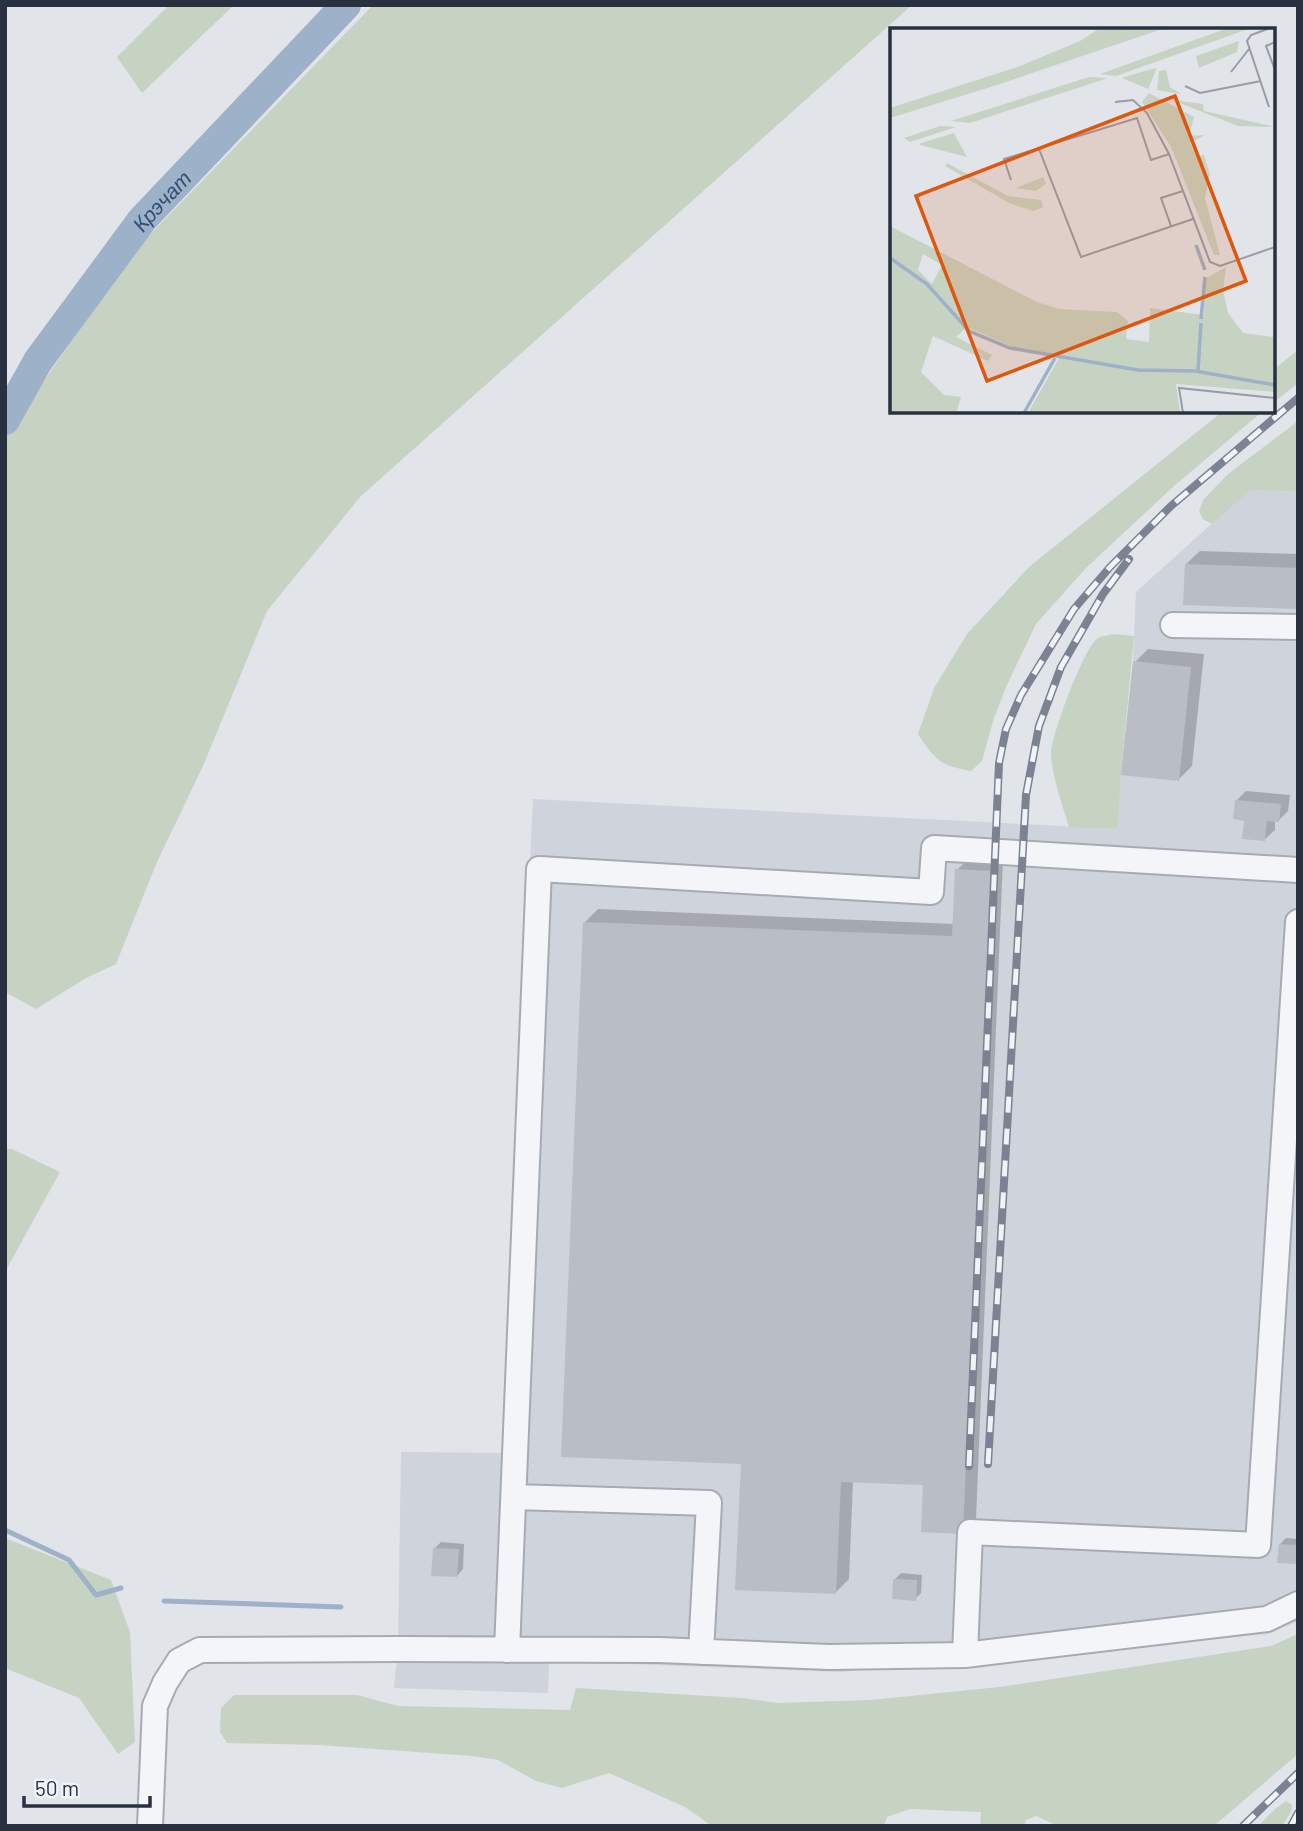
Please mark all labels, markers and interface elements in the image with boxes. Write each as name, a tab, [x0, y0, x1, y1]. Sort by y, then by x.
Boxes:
inset map	[890, 28, 1275, 413]
water label: Крэчат	[126, 165, 195, 235]
scale bar	[24, 1764, 150, 1808]
text: 50 m	[35, 1775, 79, 1800]

